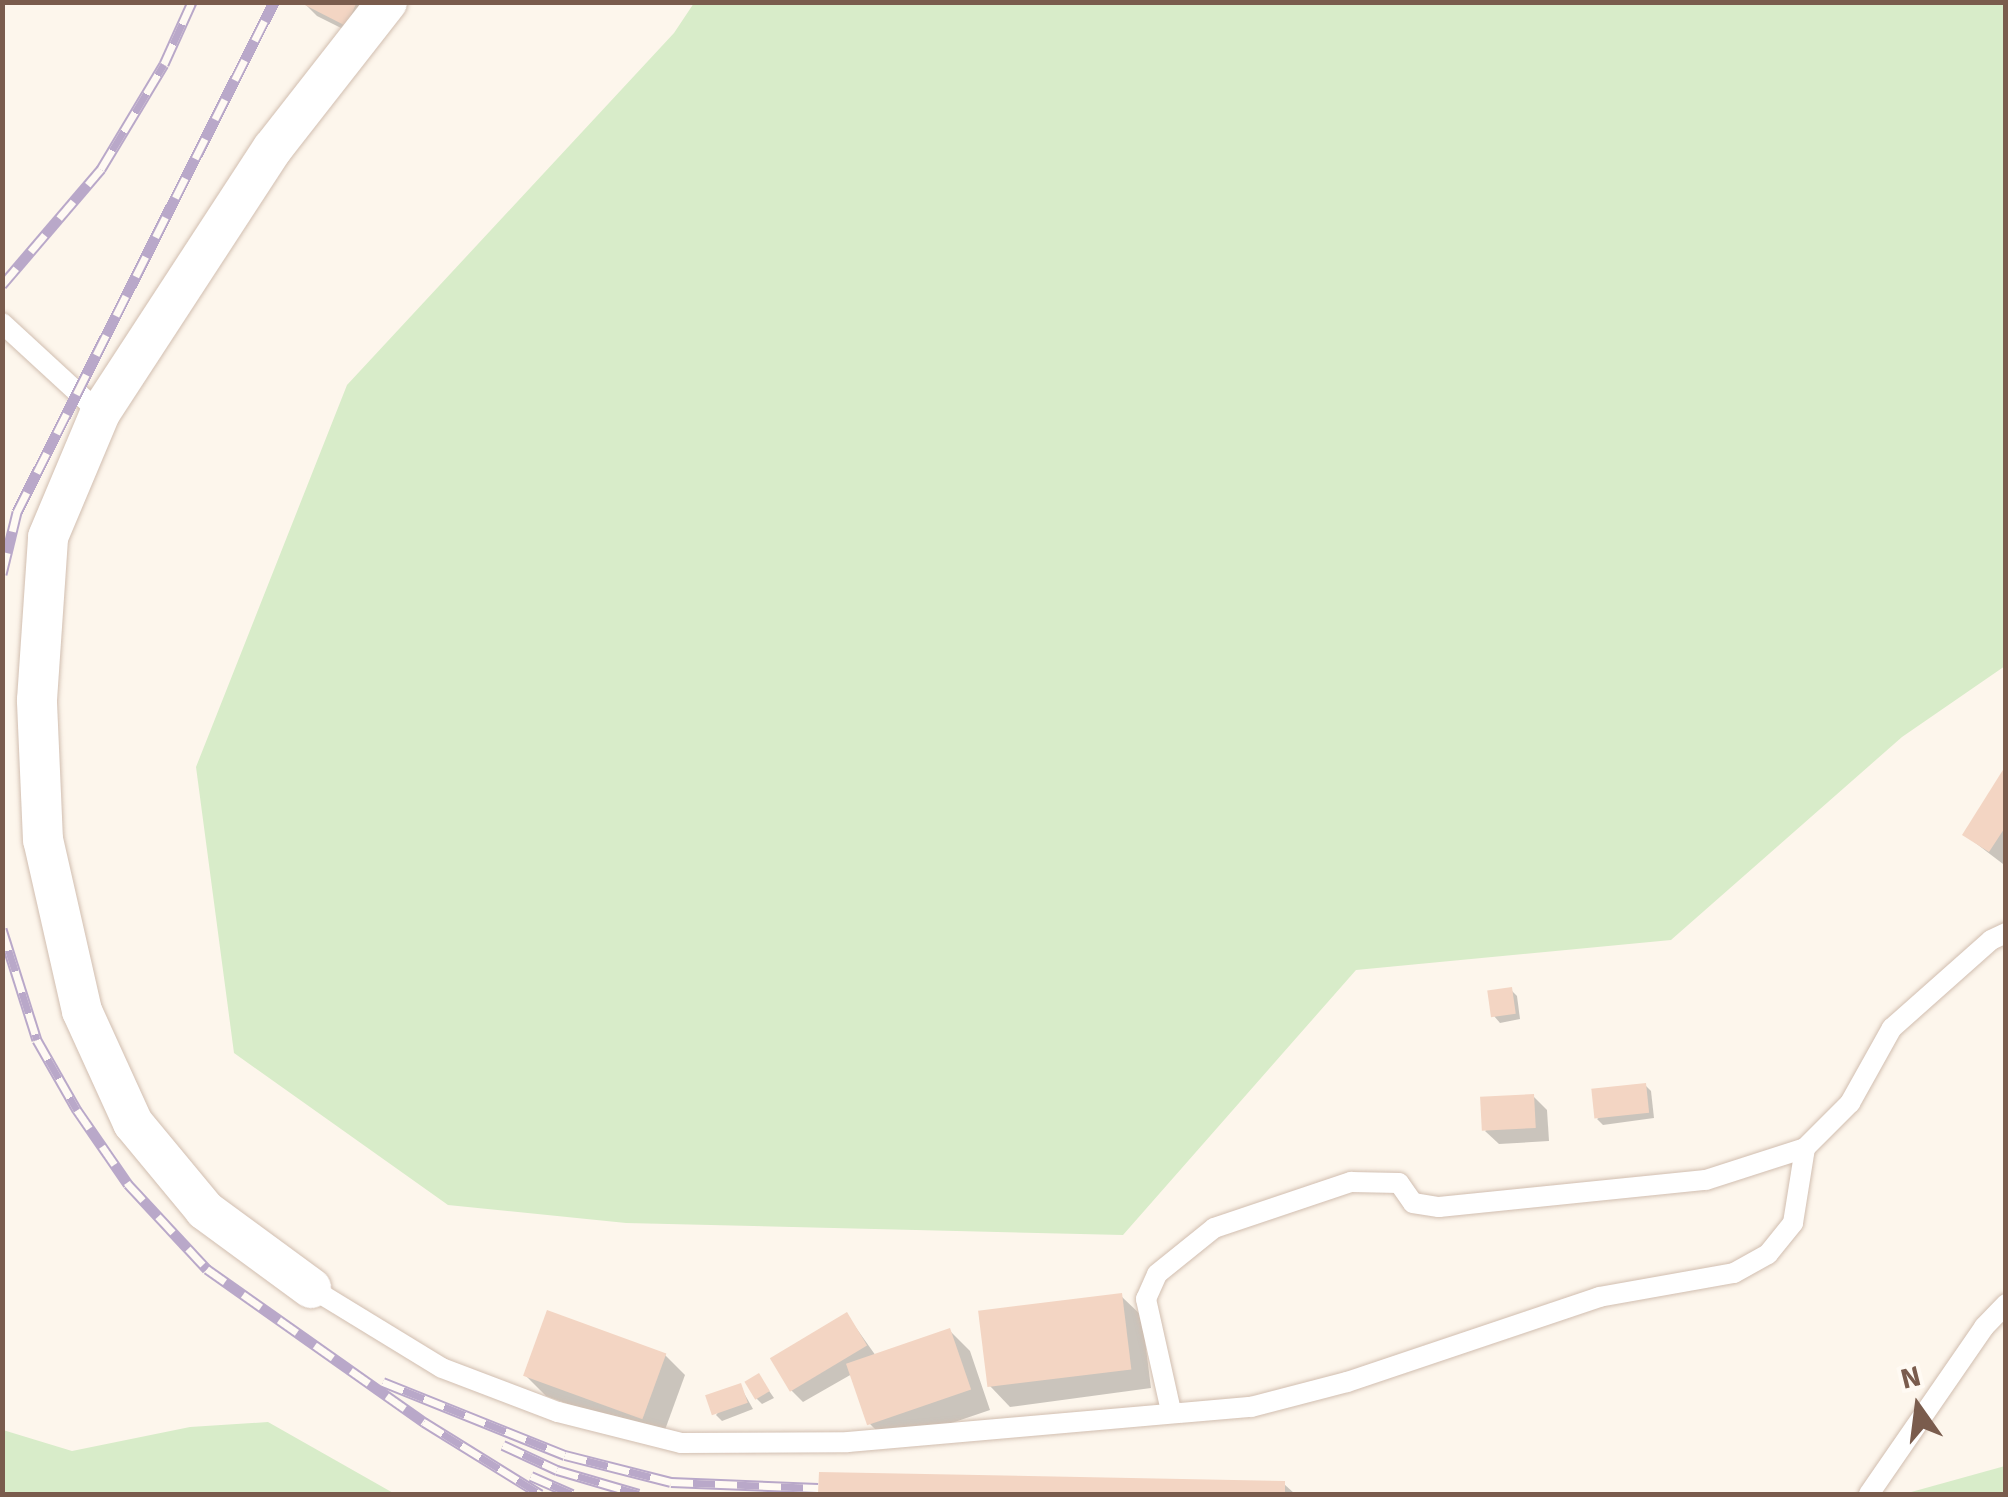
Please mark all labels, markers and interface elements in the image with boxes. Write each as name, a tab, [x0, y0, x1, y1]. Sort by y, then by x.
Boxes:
north arrow	[1868, 1357, 1968, 1457]
text: N	[1897, 1359, 1924, 1397]

